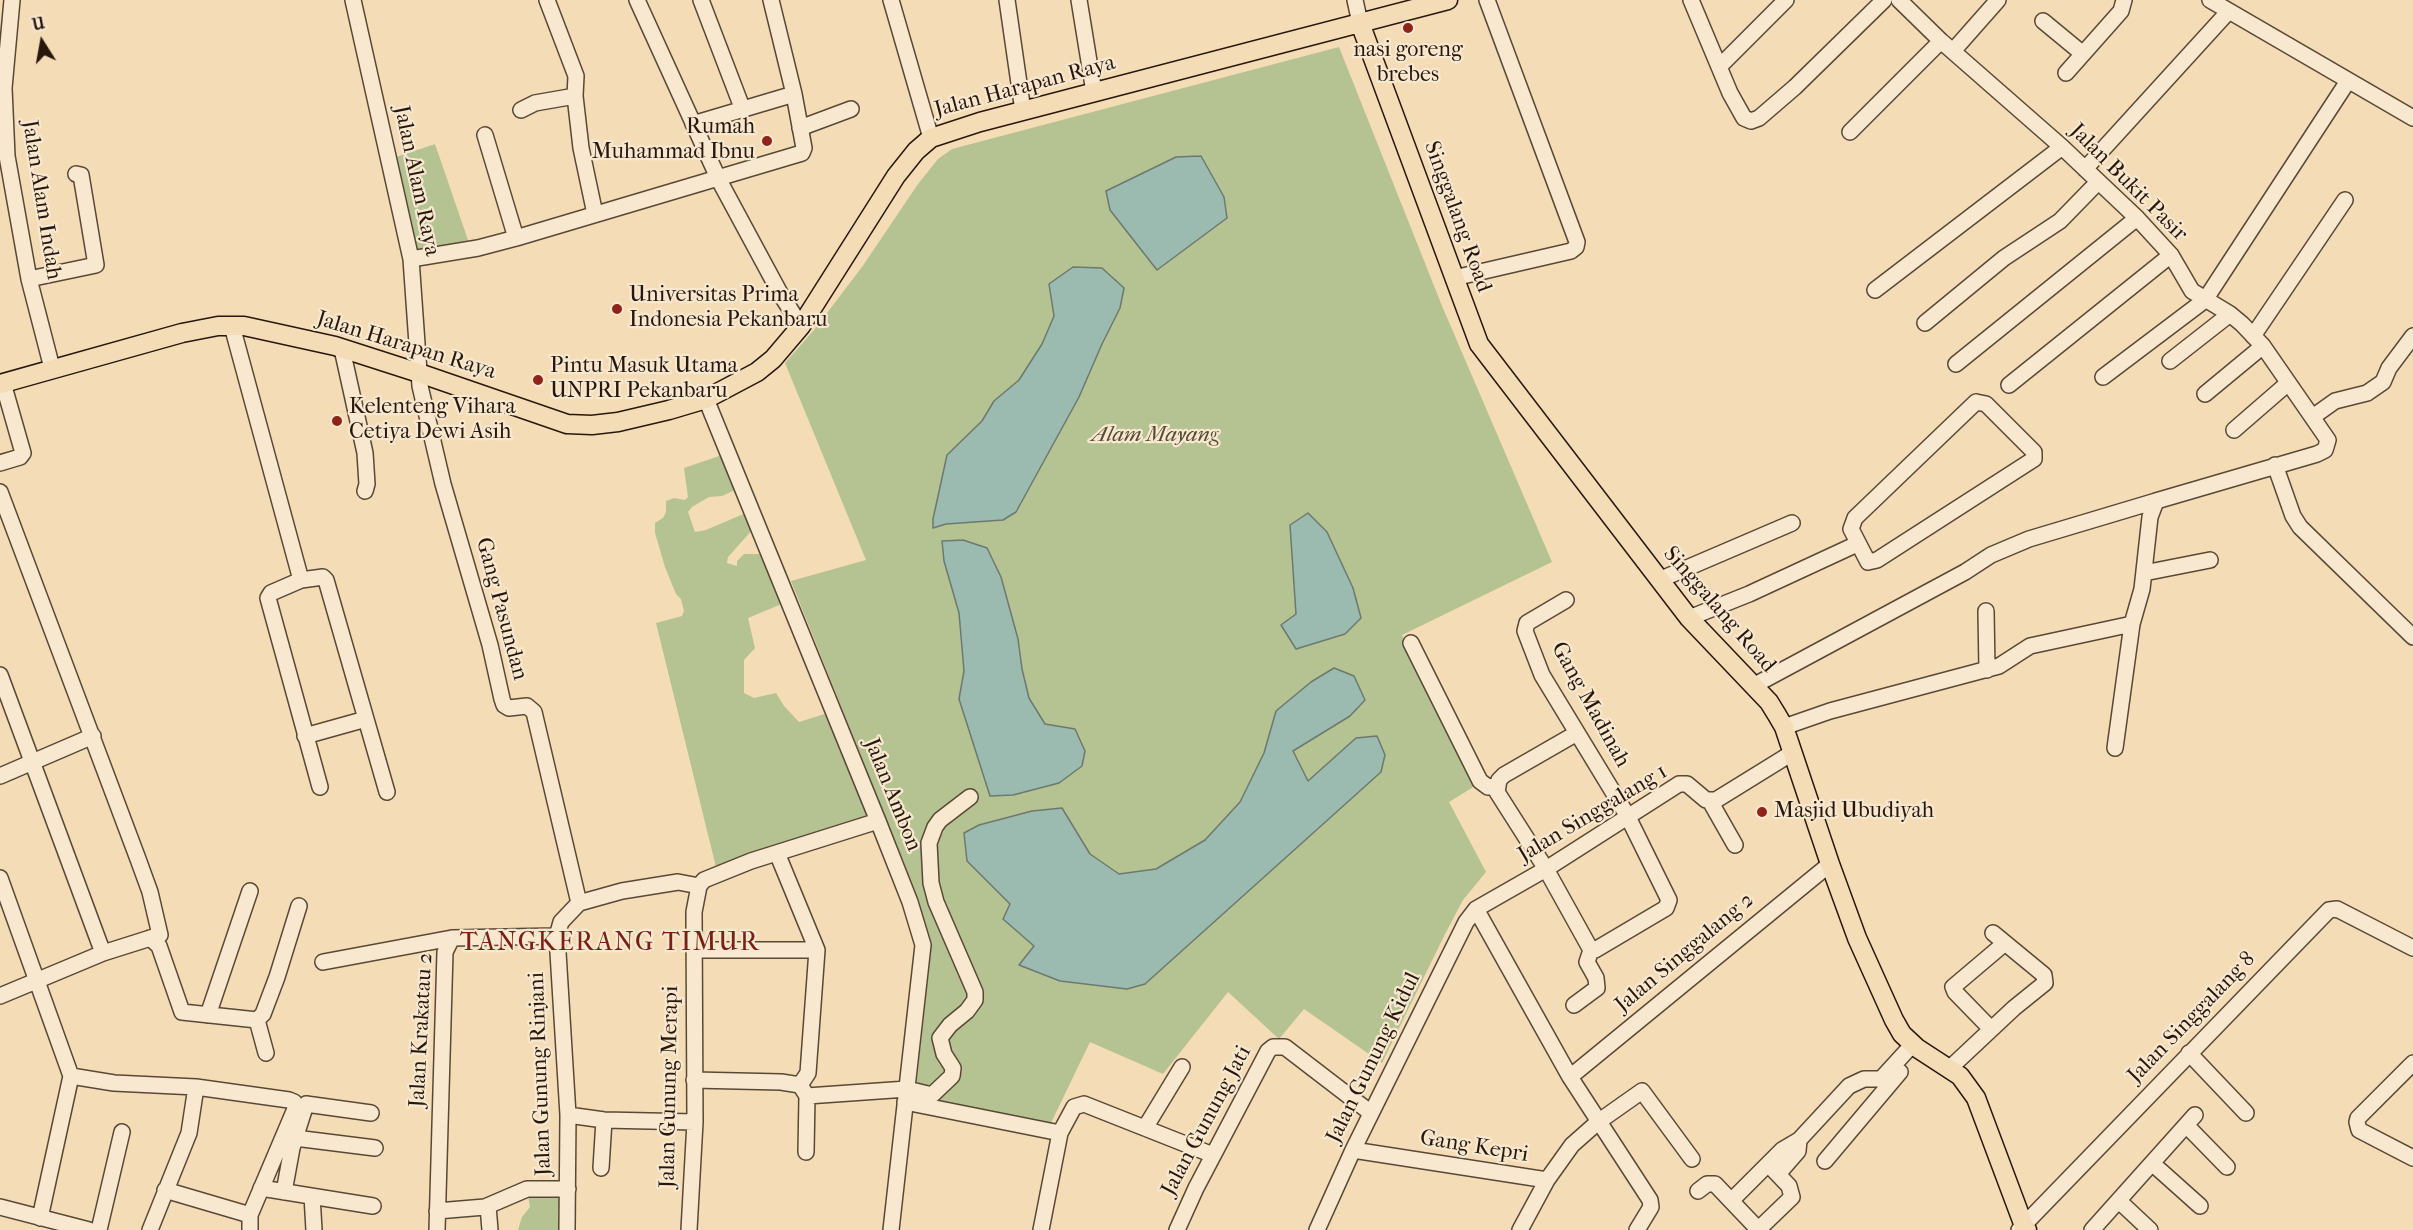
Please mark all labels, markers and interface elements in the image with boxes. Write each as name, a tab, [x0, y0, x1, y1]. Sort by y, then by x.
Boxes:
north arrow	[12, 12, 72, 72]
text: U	[31, 13, 46, 34]
marker: nasi goreng brebes	[1401, 21, 1415, 35]
place label: nasi goreng brebes	[1353, 38, 1463, 90]
street label: Jalan Harapan Raya	[932, 50, 1118, 124]
street label: Jalan Alam Raya	[387, 103, 445, 259]
place label: Rumah Muhammad Ibnu	[592, 115, 755, 166]
street label: Jalan Alam Indah	[15, 118, 67, 282]
street label: Jalan Bukit Pasir	[2064, 119, 2192, 247]
marker: Rumah Muhammad Ibnu	[760, 134, 774, 148]
street label: Singgalang Road	[1417, 138, 1497, 296]
place label: Universitas Prima Indonesia Pekanbaru	[629, 283, 828, 334]
marker: Universitas Prima Indonesia Pekanbaru	[610, 302, 624, 316]
street label: Jalan Harapan Raya	[313, 306, 499, 386]
place label: Pintu Masuk Utama UNPRI Pekanbaru	[550, 354, 738, 406]
marker: Pintu Masuk Utama UNPRI Pekanbaru	[531, 373, 545, 387]
place label: Kelenteng Vihara Cetiya Dewi Asih	[349, 395, 516, 446]
marker: Kelenteng Vihara Cetiya Dewi Asih	[330, 414, 344, 428]
park label: Alam Mayang	[1092, 423, 1218, 449]
street label: Gang Pasundan	[469, 535, 533, 683]
street label: Singgalang Road	[1657, 541, 1781, 679]
street label: Gang Madinah	[1545, 638, 1635, 772]
street label: Jalan Ambon	[857, 735, 927, 855]
street label: Jalan Singgalang 1	[1514, 759, 1672, 869]
place label: Masjid Ubudiyah	[1774, 799, 1934, 825]
marker: Masjid Ubudiyah	[1755, 805, 1769, 819]
street label: Jalan Singgalang 2	[1610, 887, 1760, 1019]
district label: TANGKERANG TIMUR	[460, 928, 760, 960]
street label: Jalan Singgalang 8	[2123, 947, 2261, 1089]
street label: Jalan Krakatau 2	[405, 952, 439, 1108]
street label: Jalan Gunung Kidul	[1321, 968, 1427, 1148]
street label: Jalan Gunung Rinjani	[524, 972, 558, 1176]
street label: Jalan Gunung Merapi	[655, 985, 685, 1189]
street label: Jalan Gunung Jati	[1156, 1041, 1258, 1201]
street label: Gang Kepri	[1418, 1125, 1530, 1169]

